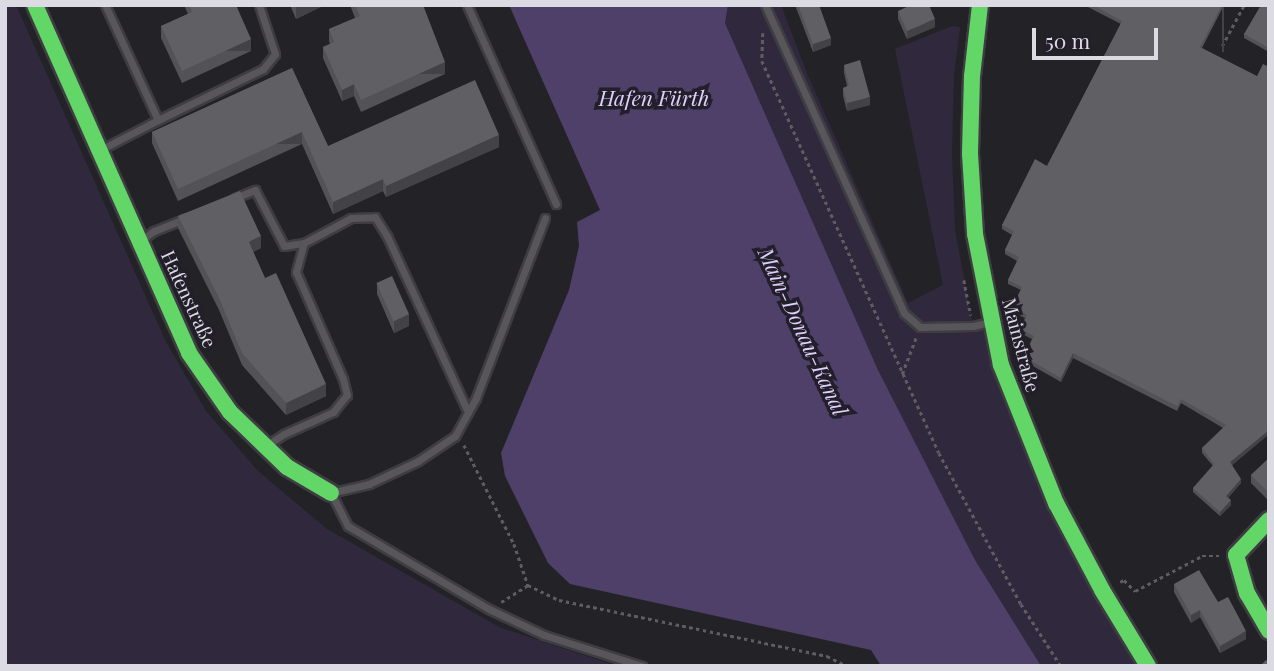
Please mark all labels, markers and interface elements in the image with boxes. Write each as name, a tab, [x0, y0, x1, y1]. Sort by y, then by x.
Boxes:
scale bar	[1036, 14, 1162, 58]
text: 50 m	[1045, 26, 1090, 54]
water label: Hafen Fürth	[599, 84, 709, 110]
water label: Main-Donau-Kanal	[754, 243, 854, 419]
street label: Hafenstraße	[157, 247, 221, 351]
street label: Mainstraße	[997, 295, 1045, 395]

